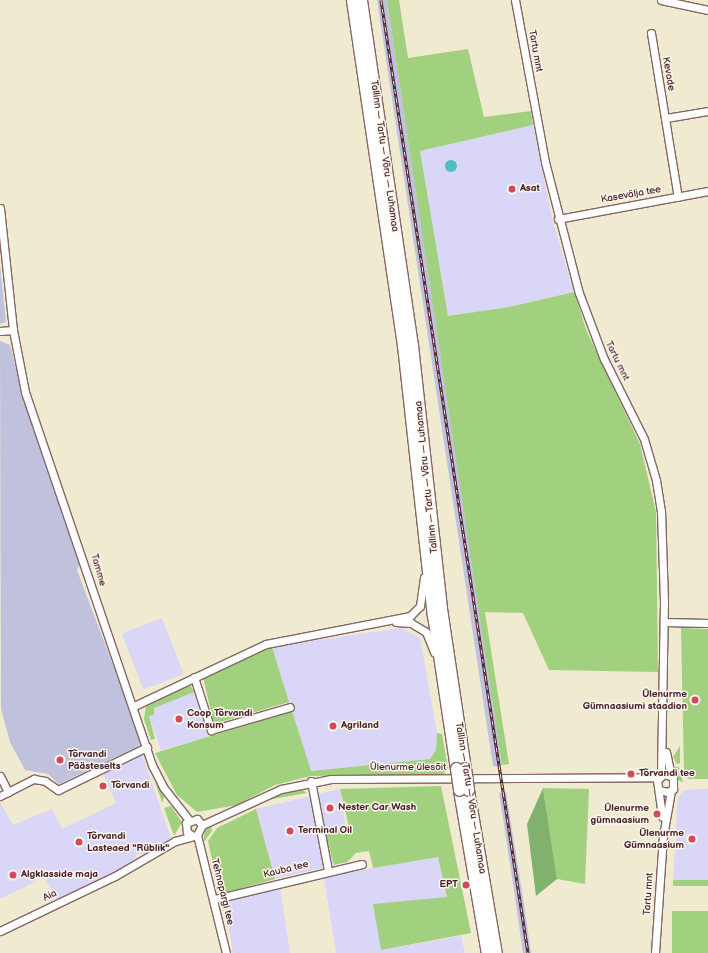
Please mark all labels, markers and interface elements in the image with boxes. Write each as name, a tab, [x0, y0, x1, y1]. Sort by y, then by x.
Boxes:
street label: Tartu mnt	[525, 29, 545, 73]
street label: Kevade	[659, 56, 677, 92]
street label: Tallinn — Tartu — Võru — Luhamaa	[367, 78, 401, 234]
place label: Asat	[520, 183, 540, 195]
marker: Asat	[507, 184, 517, 194]
street label: Kasevälja tee	[600, 184, 662, 206]
street label: Tartu mnt	[602, 339, 632, 383]
street label: Tallinn — Tartu — Võru — Luhamaa	[413, 399, 441, 555]
street label: Tamme	[88, 552, 108, 588]
place label: Ülenurme Gümnaasiumi staadion	[583, 688, 687, 712]
marker: Ülenurme Gümnaasiumi staadion	[690, 695, 700, 705]
place label: Coop Tõrvandi Konsum	[187, 707, 252, 730]
marker: Coop Tõrvandi Konsum	[174, 714, 184, 724]
place label: Agriland	[341, 720, 379, 732]
street label: Tallinn — Tartu — Võru — Luhamaa	[452, 720, 488, 876]
marker: Agriland	[328, 721, 338, 731]
place label: Tõrvandi Päästeselts	[68, 748, 121, 772]
marker: Tõrvandi Päästeselts	[55, 755, 65, 765]
street label: Ülenurme ülesõit	[370, 762, 446, 774]
place label: Tõrvandi tee	[639, 768, 695, 780]
marker: Tõrvandi tee	[626, 769, 636, 779]
place label: Tõrvandi	[111, 780, 149, 792]
marker: Tõrvandi	[98, 781, 108, 791]
place label: Nester Car Wash	[338, 802, 416, 814]
place label: Ülenurme gümnaasium	[591, 802, 649, 826]
marker: Nester Car Wash	[325, 803, 335, 813]
marker: Ülenurme gümnaasium	[652, 809, 662, 819]
place label: Terminal Oil	[298, 825, 352, 837]
marker: Terminal Oil	[285, 826, 295, 836]
place label: Ülenurme Gümnaasium	[624, 827, 684, 850]
place label: Tõrvandi Lasteaed "Rüblik"	[87, 830, 169, 854]
marker: Ülenurme Gümnaasium	[687, 834, 697, 844]
marker: Tõrvandi Lasteaed "Rüblik"	[74, 837, 84, 847]
street label: Tehnopargi tee	[208, 858, 236, 926]
street label: Kauba tee	[262, 859, 310, 881]
place label: Algklasside maja	[21, 869, 98, 881]
marker: Algklasside maja	[8, 870, 18, 880]
street label: Tartu mnt	[642, 872, 656, 916]
place label: EPT	[440, 879, 458, 891]
marker: EPT	[461, 880, 471, 890]
street label: Aia	[41, 888, 59, 904]

